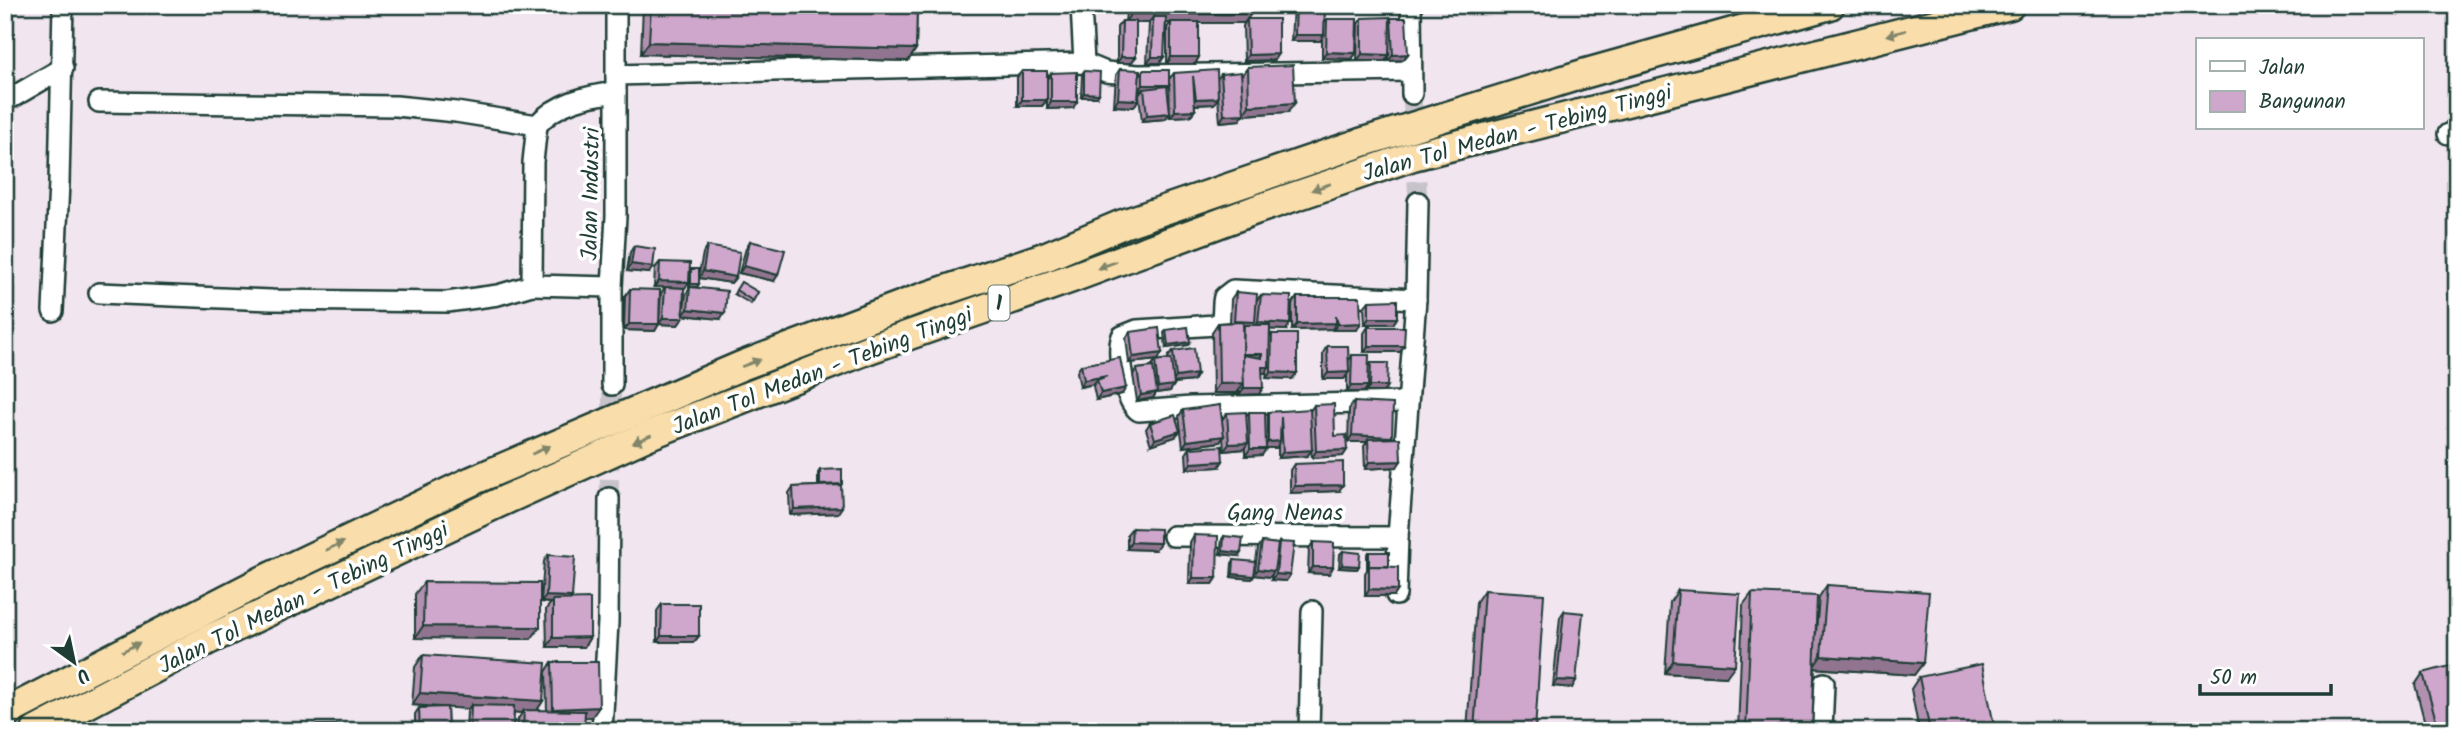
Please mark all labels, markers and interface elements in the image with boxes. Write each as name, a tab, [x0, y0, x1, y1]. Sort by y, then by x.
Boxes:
one-way arrow	[1885, 28, 1907, 39]
legend	[2196, 38, 2424, 130]
text: Jalan	[2259, 52, 2305, 85]
street label: Jalan Tol Medan - Tebing Tinggi	[1359, 75, 1678, 193]
text: Bangunan	[2259, 86, 2346, 119]
street label: Jalan Industri	[573, 126, 611, 261]
one-way arrow	[1311, 182, 1332, 193]
one-way arrow	[1097, 259, 1118, 270]
road number: 1	[988, 286, 1010, 320]
street label: Jalan Tol Medan - Tebing Tinggi	[667, 297, 980, 446]
one-way arrow	[741, 357, 762, 368]
one-way arrow	[632, 433, 652, 445]
one-way arrow	[531, 444, 551, 456]
street label: Gang Nenas	[1227, 496, 1343, 532]
street label: Jalan Tol Medan - Tebing Tinggi	[153, 512, 457, 685]
one-way arrow	[325, 540, 345, 552]
north arrow	[38, 628, 108, 698]
one-way arrow	[121, 642, 141, 653]
scale bar	[2200, 652, 2331, 696]
text: U	[69, 659, 95, 691]
text: 50 m	[2210, 662, 2257, 695]

